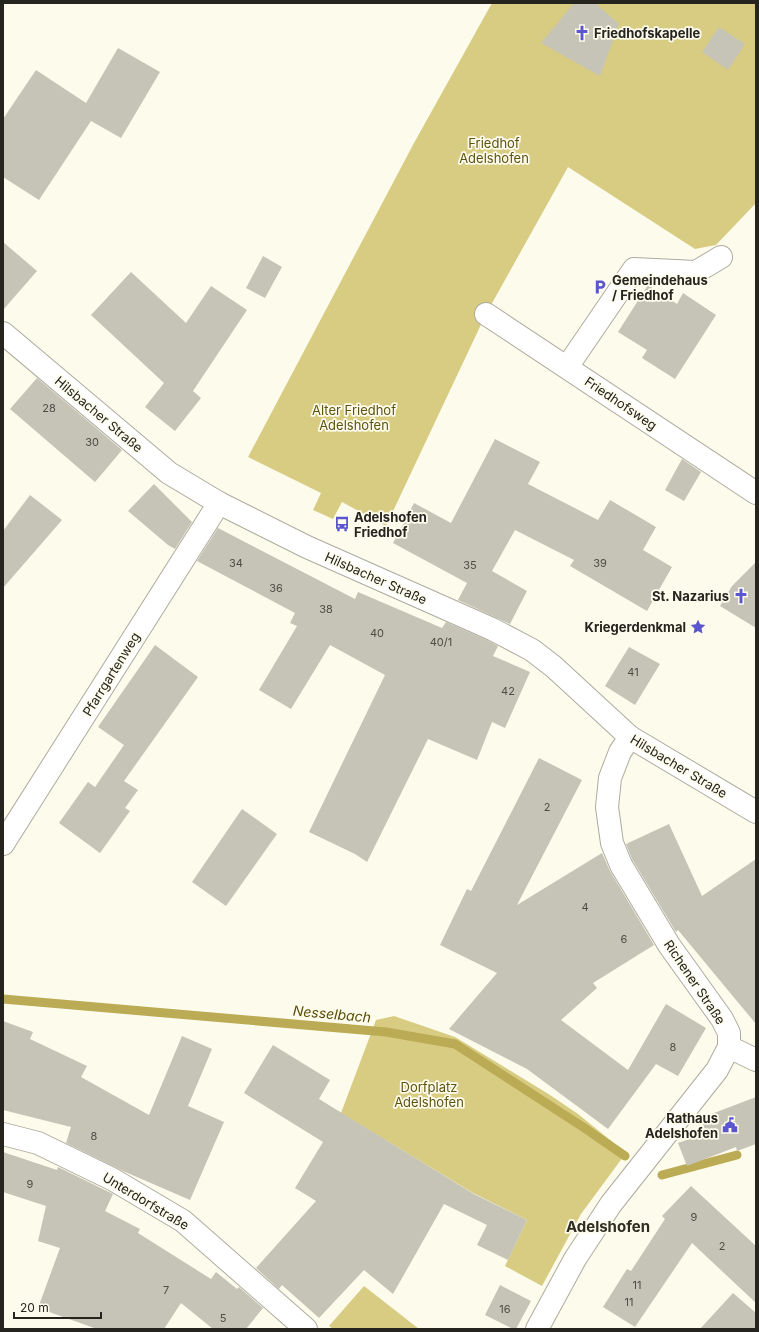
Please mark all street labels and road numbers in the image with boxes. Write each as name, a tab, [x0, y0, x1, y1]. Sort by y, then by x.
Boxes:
street label: Hilsbacher Straße	[52, 373, 146, 455]
street label: Friedhofsweg	[582, 373, 660, 433]
street label: Hilsbacher Straße	[323, 548, 429, 608]
street label: Pfarrgartenweg	[79, 629, 143, 719]
street label: Hilsbacher Straße	[628, 731, 730, 801]
street label: Richener Straße	[661, 937, 729, 1027]
street label: Unterdorfstraße	[100, 1169, 192, 1233]

